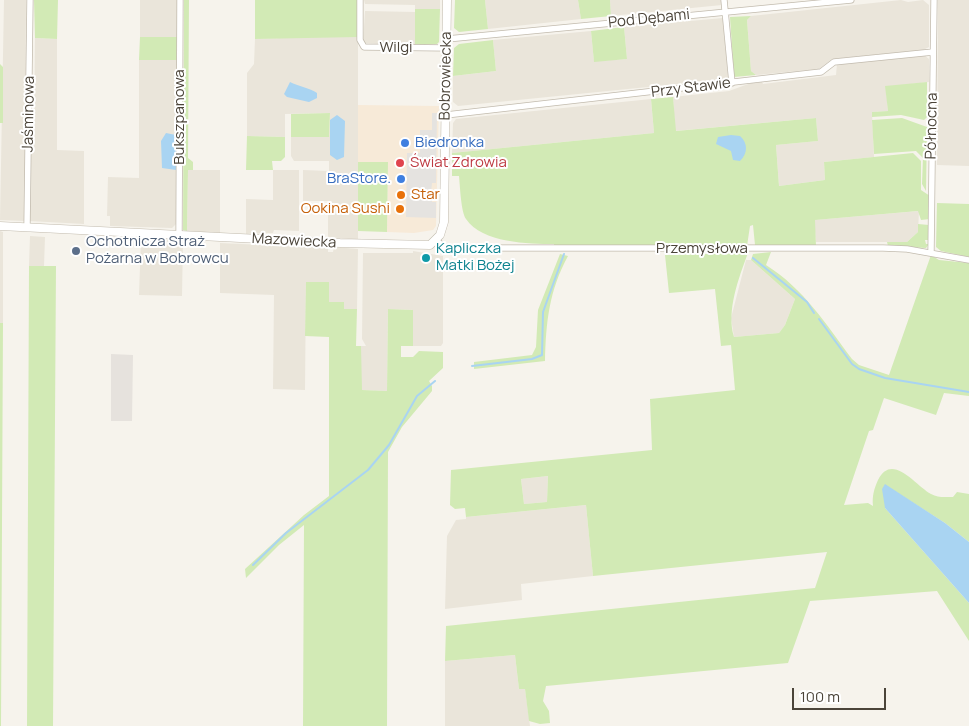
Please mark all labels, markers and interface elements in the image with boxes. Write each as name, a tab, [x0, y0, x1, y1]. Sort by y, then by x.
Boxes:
street label: Pod Dębami	[607, 6, 691, 32]
street label: Bobrowiecka	[436, 32, 456, 120]
street label: Wilgi	[379, 39, 413, 57]
street label: Bukszpanowa	[171, 69, 189, 165]
street label: Przy Stawie	[650, 74, 732, 102]
street label: Jaśminowa	[19, 76, 39, 152]
street label: Północna	[922, 92, 942, 160]
place label: Biedronka	[415, 134, 484, 152]
marker: Biedronka	[399, 137, 411, 149]
place label: Świat Zdrowia	[410, 154, 507, 172]
marker: Świat Zdrowia	[394, 157, 406, 169]
place label: BraStore.	[327, 170, 391, 188]
marker: BraStore.	[395, 173, 407, 185]
place label: Star	[411, 186, 440, 204]
marker: Star	[395, 189, 407, 201]
place label: Ookina Sushi	[301, 200, 390, 218]
marker: Ookina Sushi	[394, 203, 406, 215]
street label: Mazowiecka	[251, 230, 337, 252]
place label: Ochotnicza Straż Pożarna w Bobrowcu	[86, 233, 229, 268]
place label: Kapliczka Matki Bożej	[436, 240, 515, 275]
street label: Przemysłowa	[656, 240, 748, 258]
marker: Ochotnicza Straż Pożarna w Bobrowcu	[70, 245, 82, 257]
marker: Kapliczka Matki Bożej	[420, 252, 432, 264]
scale bar	[794, 678, 888, 710]
text: 100 m	[800, 686, 840, 707]

